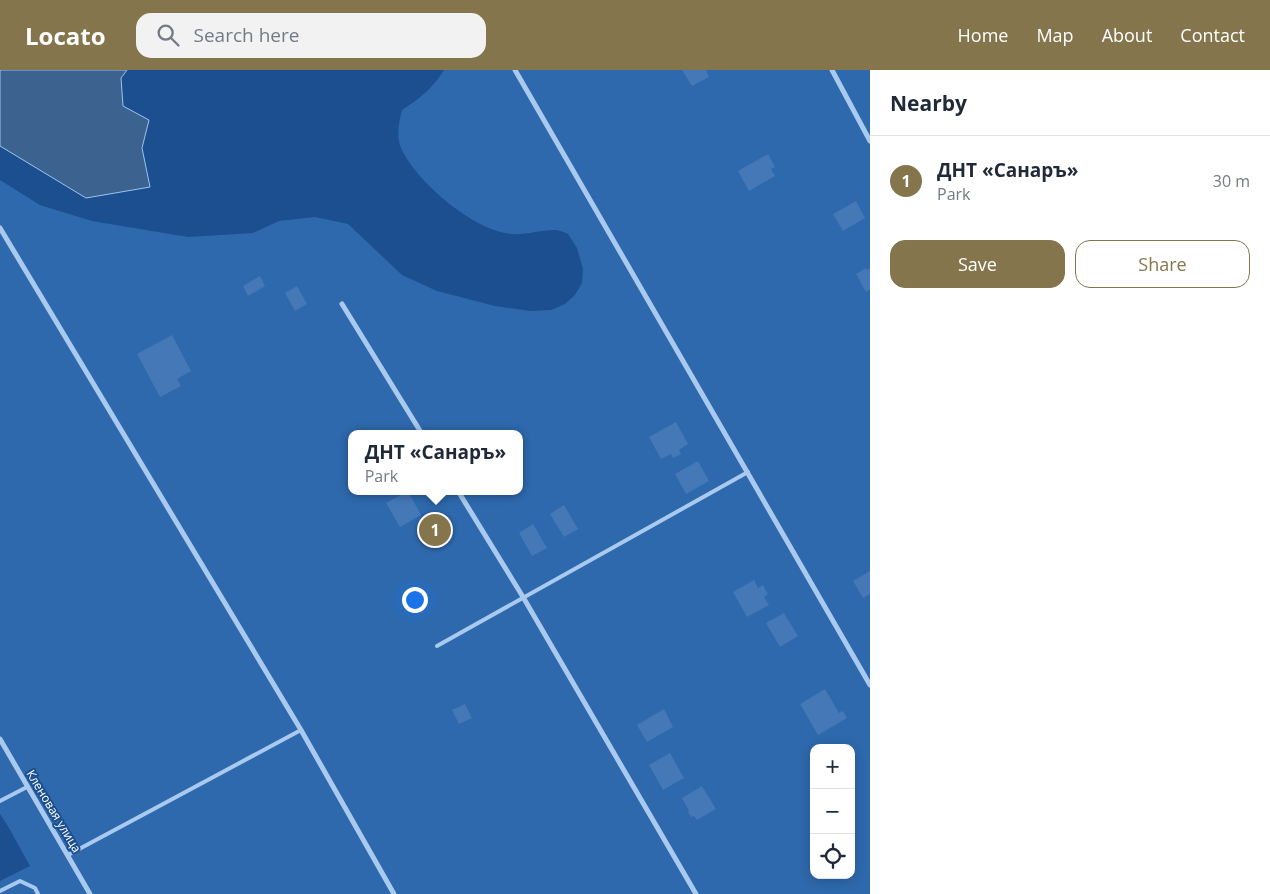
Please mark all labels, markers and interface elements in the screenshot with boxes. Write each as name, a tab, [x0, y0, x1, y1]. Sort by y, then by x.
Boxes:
search box	[136, 13, 486, 58]
text: Locato	[25, 19, 106, 52]
icon: search	[154, 21, 182, 49]
text: Search here	[194, 22, 299, 48]
text: Home	[958, 23, 1008, 47]
text: Map	[1036, 23, 1074, 47]
text: About	[1102, 23, 1152, 47]
text: Contact	[1180, 23, 1245, 47]
text: Nearby	[890, 89, 967, 117]
text: ДНТ «Санаръ»	[937, 157, 1079, 183]
text: 1	[901, 170, 911, 192]
text: 30 m	[1213, 170, 1250, 192]
text: Park	[937, 183, 970, 205]
button: Save	[890, 240, 1065, 288]
button: Share	[1075, 240, 1250, 288]
popup	[348, 430, 523, 495]
text: ДНТ «Санаръ»	[365, 439, 506, 465]
text: Park	[365, 465, 398, 487]
pin: 1	[419, 511, 451, 549]
your location	[402, 587, 428, 613]
map controls	[810, 744, 855, 879]
button: +	[810, 744, 855, 789]
street label: Кленовая улица	[23, 766, 85, 856]
button: −	[810, 789, 855, 834]
button: locate	[810, 834, 855, 879]

